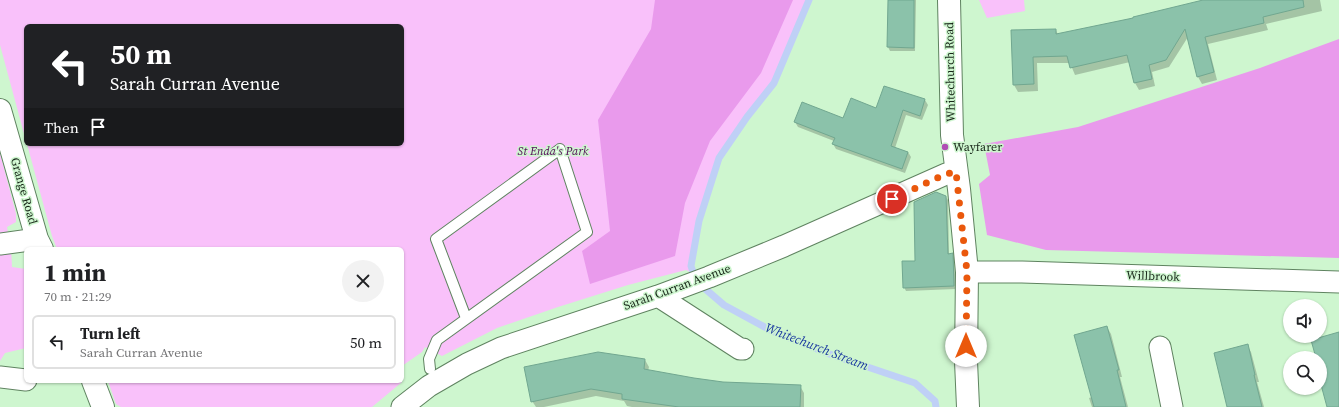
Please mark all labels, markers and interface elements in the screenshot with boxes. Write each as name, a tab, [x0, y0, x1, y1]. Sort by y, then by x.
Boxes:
street label: Whitechurch Road	[941, 22, 959, 122]
text: 50 m	[110, 35, 172, 73]
icon: left	[44, 40, 96, 92]
text: Sarah Curran Avenue	[110, 71, 280, 96]
icon: arrive	[87, 116, 109, 138]
text: Then	[44, 117, 79, 138]
place label: Wayfarer	[953, 139, 1002, 155]
marker: Wayfarer	[940, 142, 950, 152]
park label: St Enda's Park	[518, 143, 589, 159]
street label: Grange Road	[7, 156, 41, 226]
pin	[875, 182, 909, 216]
icon: arrive	[881, 188, 903, 210]
text: 1 min	[44, 256, 106, 289]
button: close	[342, 260, 384, 302]
street label: Sarah Curran Avenue	[621, 260, 733, 314]
street label: Willbrook	[1126, 267, 1180, 285]
text: 70 m · 21:29	[44, 288, 112, 305]
map controls	[1283, 299, 1327, 395]
button: sound	[1283, 299, 1327, 343]
water label: Whitechurch Stream	[763, 319, 871, 374]
text: Turn left	[80, 323, 140, 344]
position arrow	[945, 325, 987, 367]
icon: left	[46, 331, 68, 353]
text: 50 m	[350, 332, 382, 353]
text: Sarah Curran Avenue	[80, 344, 203, 361]
button: search	[1283, 351, 1327, 395]

